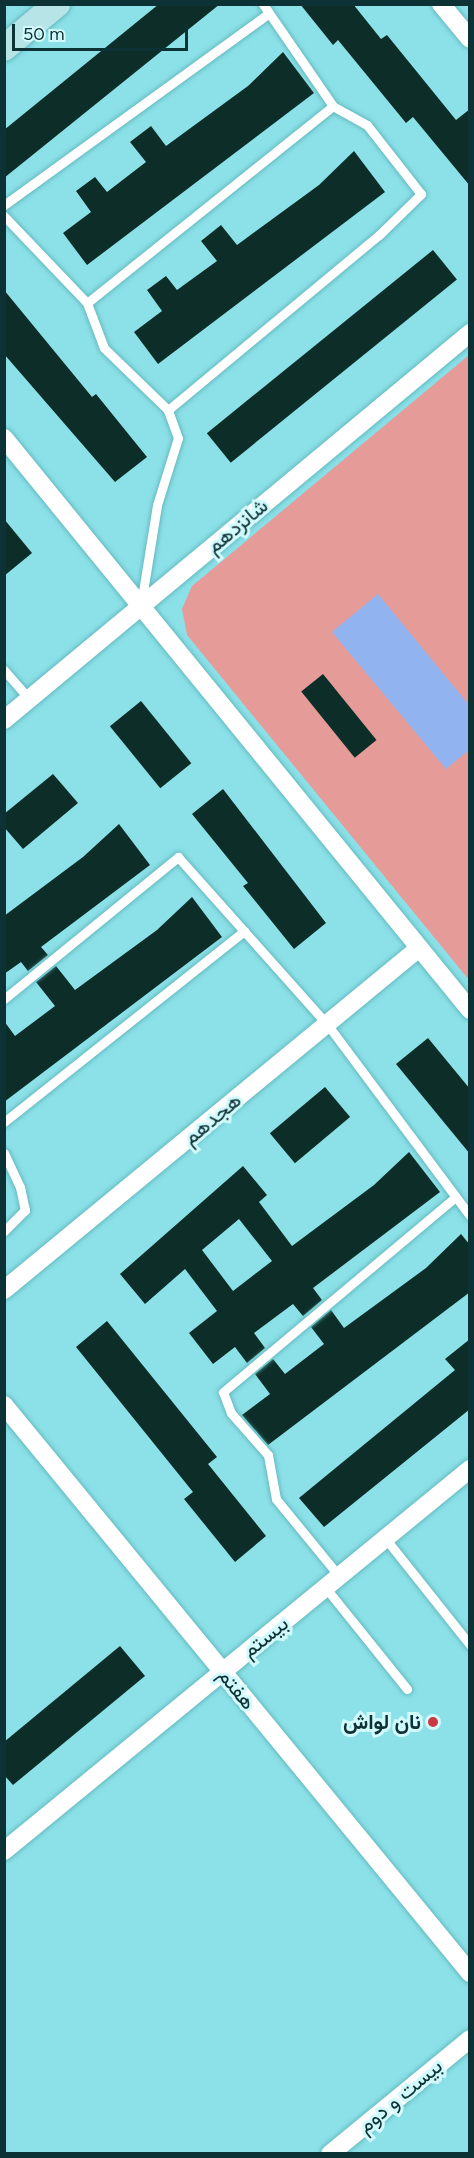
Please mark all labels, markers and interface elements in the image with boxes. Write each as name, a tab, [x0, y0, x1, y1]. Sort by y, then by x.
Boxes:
scale bar	[15, 12, 190, 50]
text: 50 m	[23, 23, 65, 45]
street label: شانزدهم	[201, 493, 273, 559]
street label: هجدهم	[178, 1088, 246, 1150]
street label: بیستم	[237, 1611, 293, 1663]
street label: هفتم	[213, 1663, 261, 1715]
place label: نان لواش	[343, 1709, 421, 1735]
marker: نان لواش	[426, 1715, 440, 1729]
street label: بیست و دوم	[353, 2053, 447, 2139]

